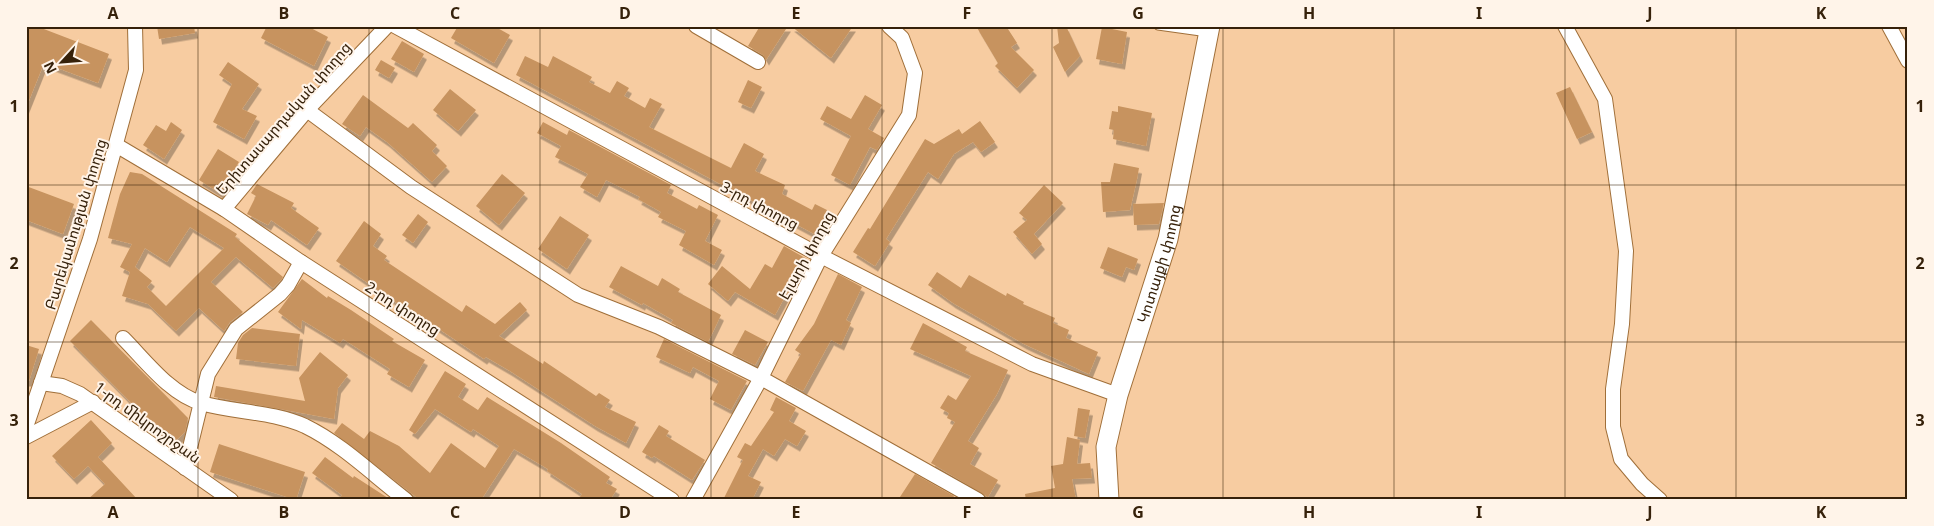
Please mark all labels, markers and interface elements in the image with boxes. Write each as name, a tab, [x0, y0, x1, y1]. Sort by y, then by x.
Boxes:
text: A	[107, 2, 119, 24]
text: B	[279, 2, 289, 24]
text: C	[450, 2, 460, 24]
text: D	[619, 2, 631, 24]
text: E	[792, 2, 801, 24]
text: F	[963, 2, 971, 24]
text: G	[1132, 2, 1144, 24]
text: H	[1303, 2, 1315, 24]
text: I	[1476, 2, 1482, 24]
text: J	[1645, 2, 1653, 24]
text: K	[1816, 2, 1827, 24]
street label: Երիտասարդական փողոց	[211, 37, 355, 199]
north arrow	[38, 38, 88, 88]
text: N	[39, 59, 61, 77]
text: 1	[9, 95, 19, 117]
text: 1	[1915, 95, 1925, 117]
street label: Բարեկամության փողոց	[39, 136, 111, 312]
street label: 3-րդ փողոց	[718, 176, 802, 234]
street label: Կոտայքի փողոց	[1132, 203, 1185, 326]
street label: Էլարի փողոց	[773, 207, 839, 303]
text: 2	[9, 252, 19, 274]
text: 2	[1915, 252, 1925, 274]
street label: 2-րդ փողոց	[362, 276, 444, 340]
street label: 1-րդ միկրոշրջան	[91, 377, 205, 467]
text: 3	[9, 409, 19, 431]
text: 3	[1915, 409, 1925, 431]
text: A	[107, 501, 119, 523]
text: B	[279, 501, 289, 523]
text: C	[450, 501, 460, 523]
text: D	[619, 501, 631, 523]
text: E	[792, 501, 801, 523]
text: F	[963, 501, 971, 523]
text: G	[1132, 501, 1144, 523]
text: H	[1303, 501, 1315, 523]
text: I	[1476, 501, 1482, 523]
text: J	[1645, 501, 1653, 523]
text: K	[1816, 501, 1827, 523]

